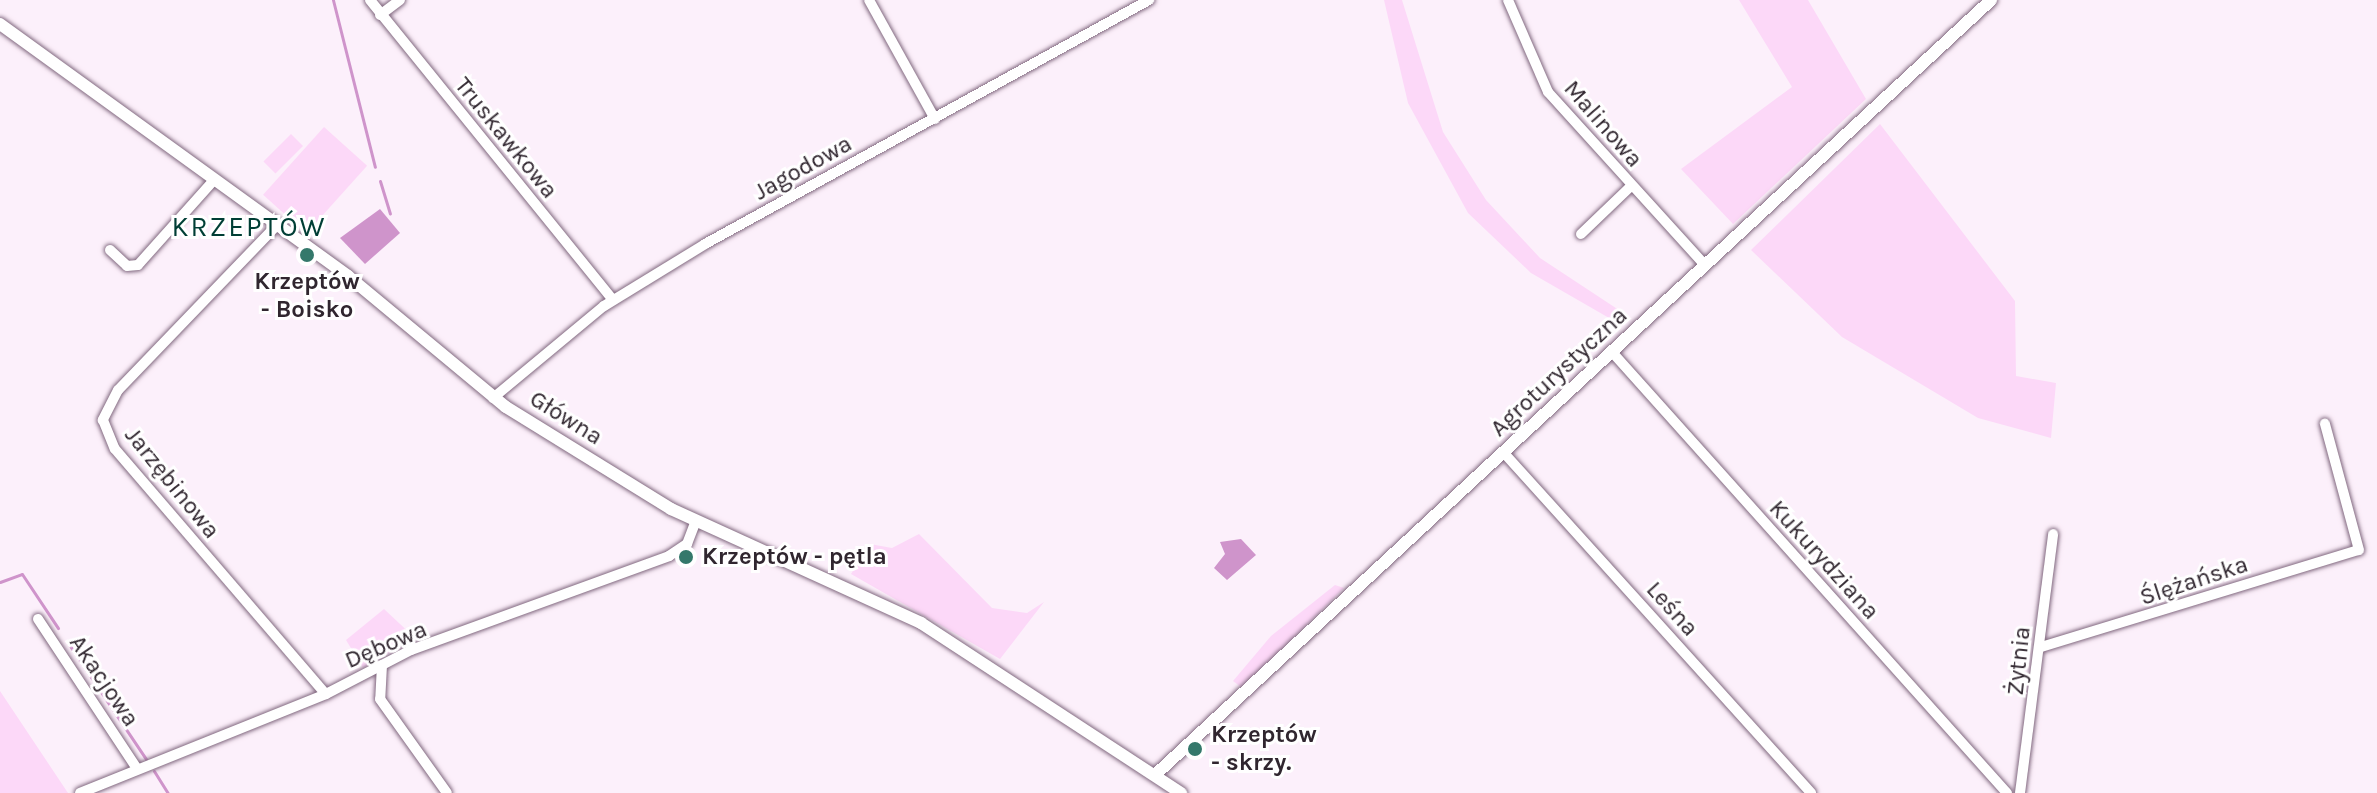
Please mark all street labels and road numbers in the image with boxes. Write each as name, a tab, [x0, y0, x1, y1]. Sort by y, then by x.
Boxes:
street label: Truskawkowa	[448, 72, 564, 204]
street label: Malinowa	[1557, 75, 1649, 173]
street label: Jagodowa	[749, 129, 857, 207]
street label: Agroturystyczna	[1485, 301, 1633, 443]
street label: Główna	[524, 384, 608, 452]
street label: Jarzębinowa	[118, 422, 226, 544]
street label: Kukurydziana	[1763, 494, 1885, 626]
street label: Ślężańska	[2136, 550, 2252, 612]
street label: Leśna	[1640, 576, 1704, 642]
street label: Dębowa	[341, 615, 431, 675]
street label: Żytnia	[2001, 625, 2037, 697]
street label: Akacjowa	[63, 630, 145, 732]

